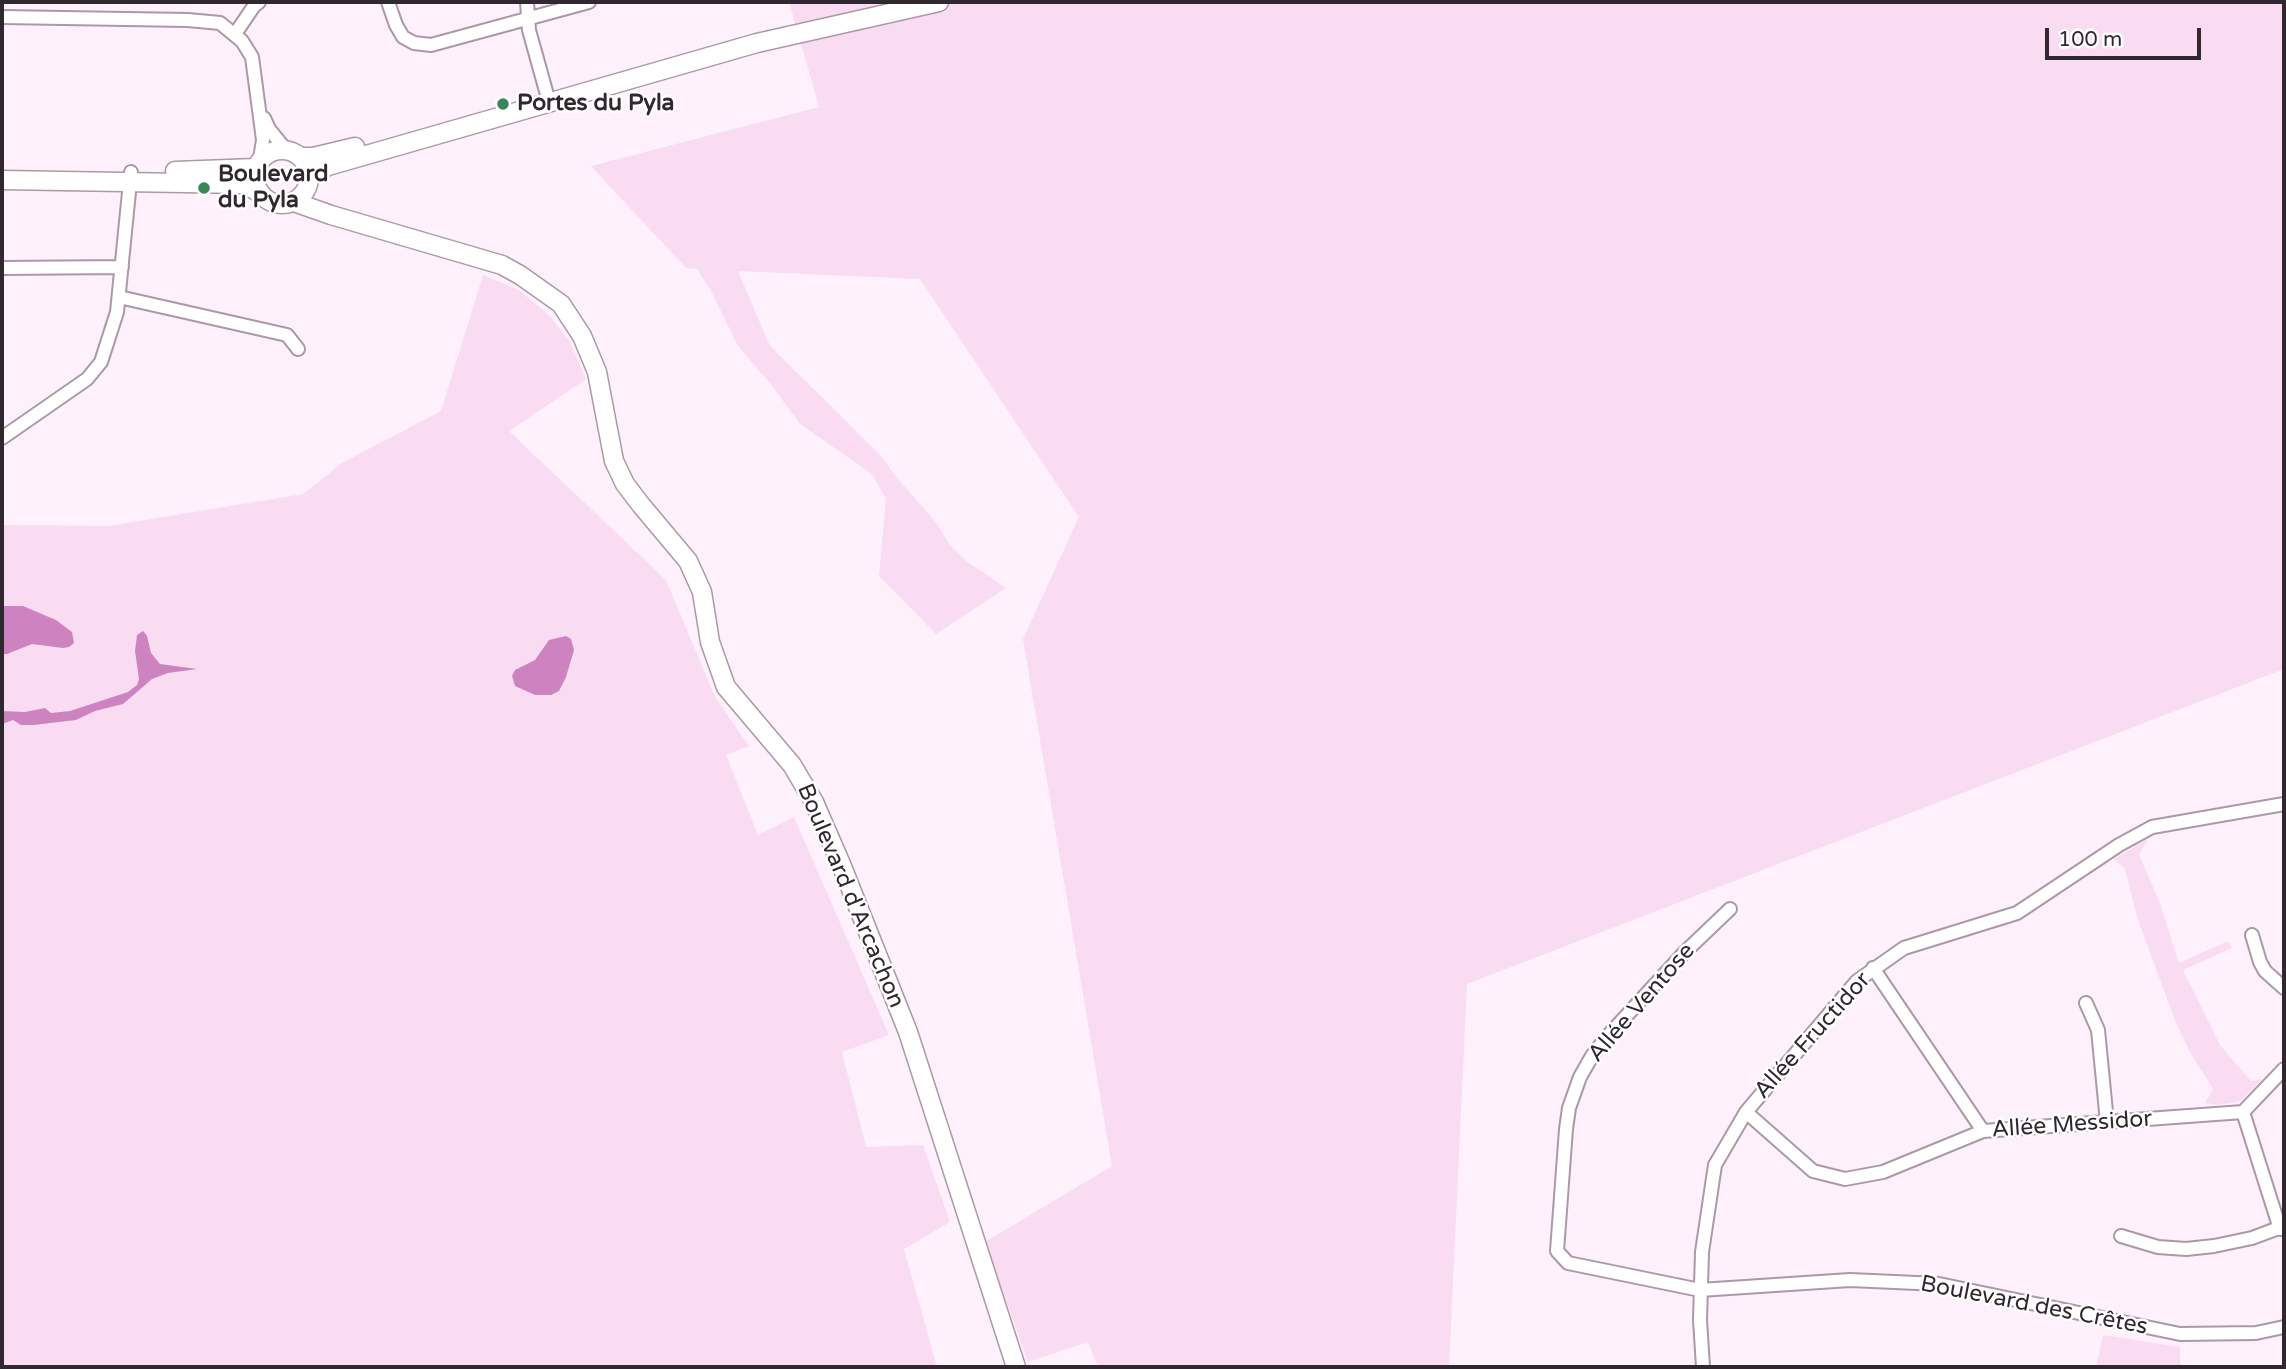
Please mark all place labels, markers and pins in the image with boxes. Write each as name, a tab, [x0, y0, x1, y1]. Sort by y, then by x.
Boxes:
place label: Portes du Pyla	[517, 90, 675, 118]
marker: Portes du Pyla	[495, 96, 511, 112]
place label: Boulevard du Pyla	[218, 161, 328, 215]
marker: Boulevard du Pyla	[196, 180, 212, 196]

